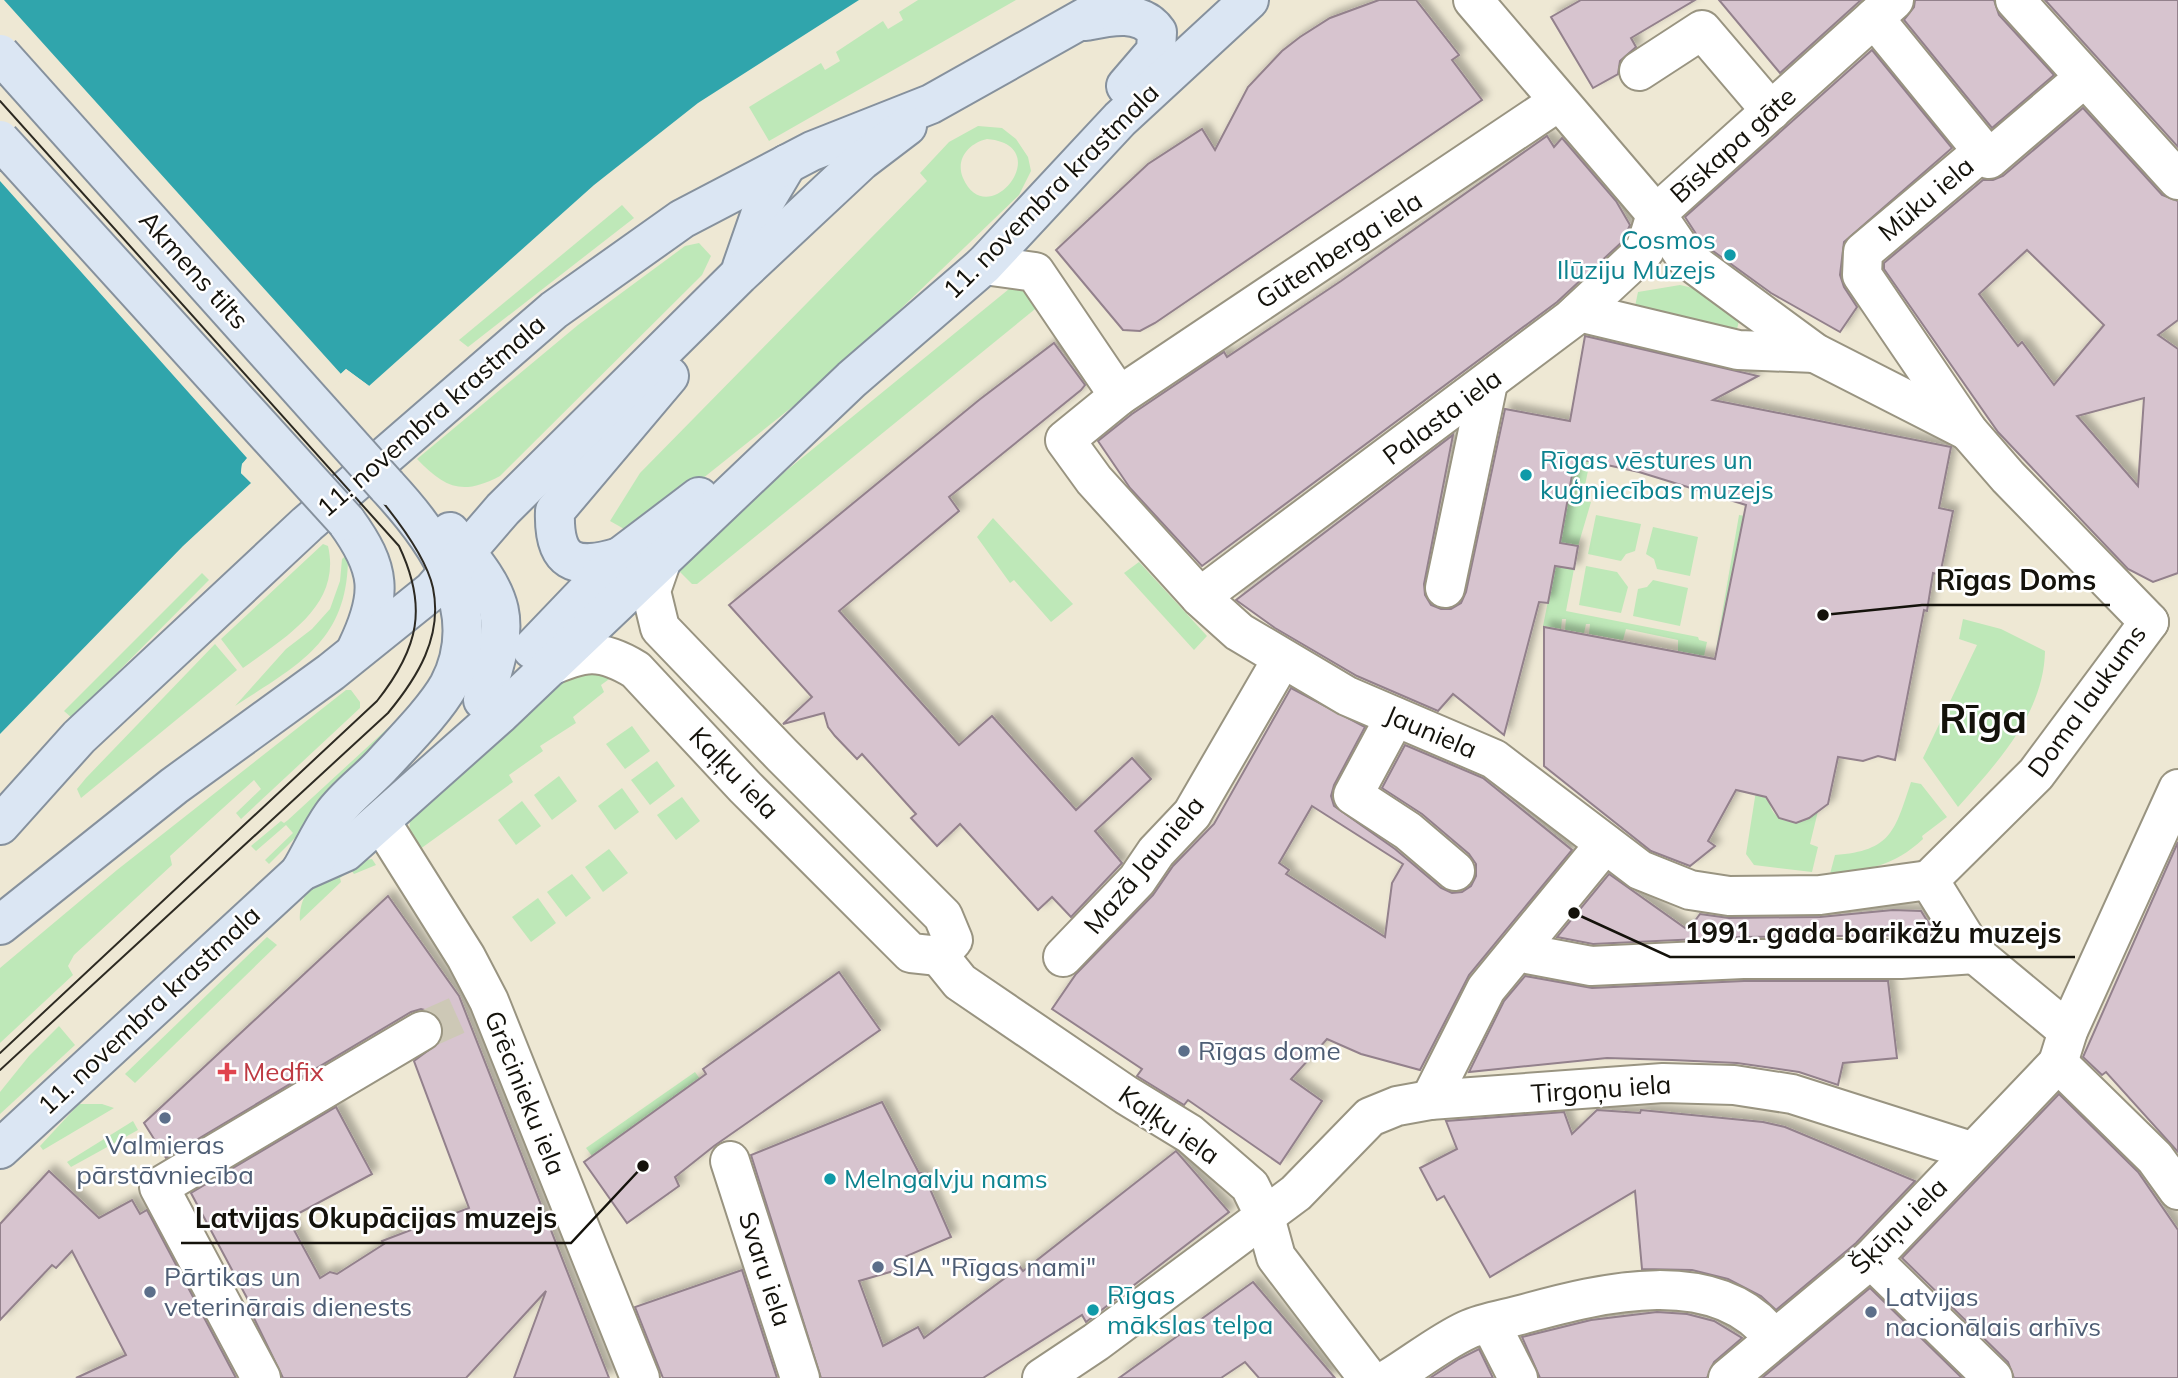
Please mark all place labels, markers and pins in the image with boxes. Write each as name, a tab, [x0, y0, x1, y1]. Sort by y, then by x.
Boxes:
place label: Cosmos Ilūziju Muzejs	[1557, 223, 1716, 286]
marker: Cosmos Ilūziju Muzejs	[1722, 247, 1738, 263]
place label: Rīgas vēstures un kuģniecības muzejs	[1540, 443, 1774, 506]
marker: Rīgas vēstures un kuģniecības muzejs	[1518, 467, 1534, 483]
callout: Rīgas Doms	[1922, 556, 2110, 605]
callout: 1991. gada barikāžu muzejs	[1670, 908, 2075, 957]
place label: Rīgas dome	[1198, 1034, 1341, 1067]
marker: Rīgas dome	[1176, 1043, 1192, 1059]
place label: Medfix	[243, 1055, 324, 1088]
marker: Medfix	[217, 1062, 237, 1082]
marker: Valmieras pārstāvniecība	[157, 1110, 173, 1126]
place label: Valmieras pārstāvniecība	[76, 1128, 254, 1191]
place label: Melngalvju nams	[844, 1162, 1048, 1195]
marker: Melngalvju nams	[822, 1171, 838, 1187]
callout: Latvijas Okupācijas muzejs	[181, 1194, 571, 1243]
place label: SIA "Rīgas nami"	[892, 1250, 1096, 1283]
marker: SIA "Rīgas nami"	[870, 1259, 886, 1275]
place label: Pārtikas un veterinārais dienests	[164, 1260, 412, 1323]
place label: Rīgas mākslas telpa	[1107, 1278, 1273, 1341]
place label: Latvijas nacionālais arhīvs	[1885, 1280, 2101, 1343]
marker: Pārtikas un veterinārais dienests	[142, 1284, 158, 1300]
marker: Rīgas mākslas telpa	[1085, 1302, 1101, 1318]
marker: Latvijas nacionālais arhīvs	[1863, 1304, 1879, 1320]

